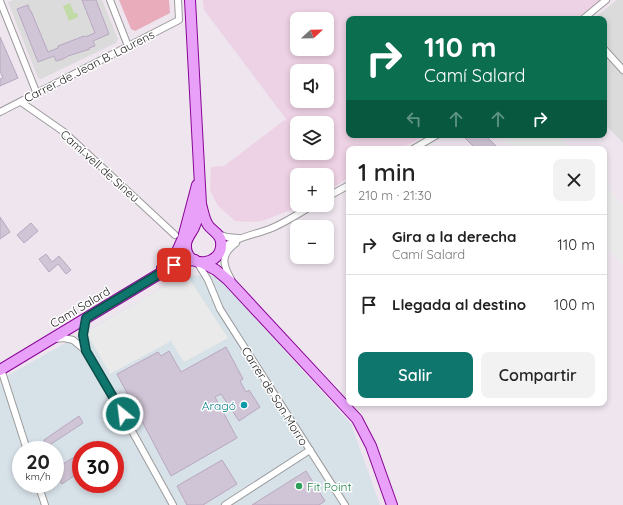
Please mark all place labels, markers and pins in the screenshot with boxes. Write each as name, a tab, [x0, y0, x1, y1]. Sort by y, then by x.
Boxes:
pin	[157, 248, 191, 282]
place label: Aragó	[202, 398, 236, 413]
marker: Aragó	[239, 400, 249, 410]
place label: Fit Point	[307, 479, 352, 494]
marker: Fit Point	[294, 481, 304, 491]

